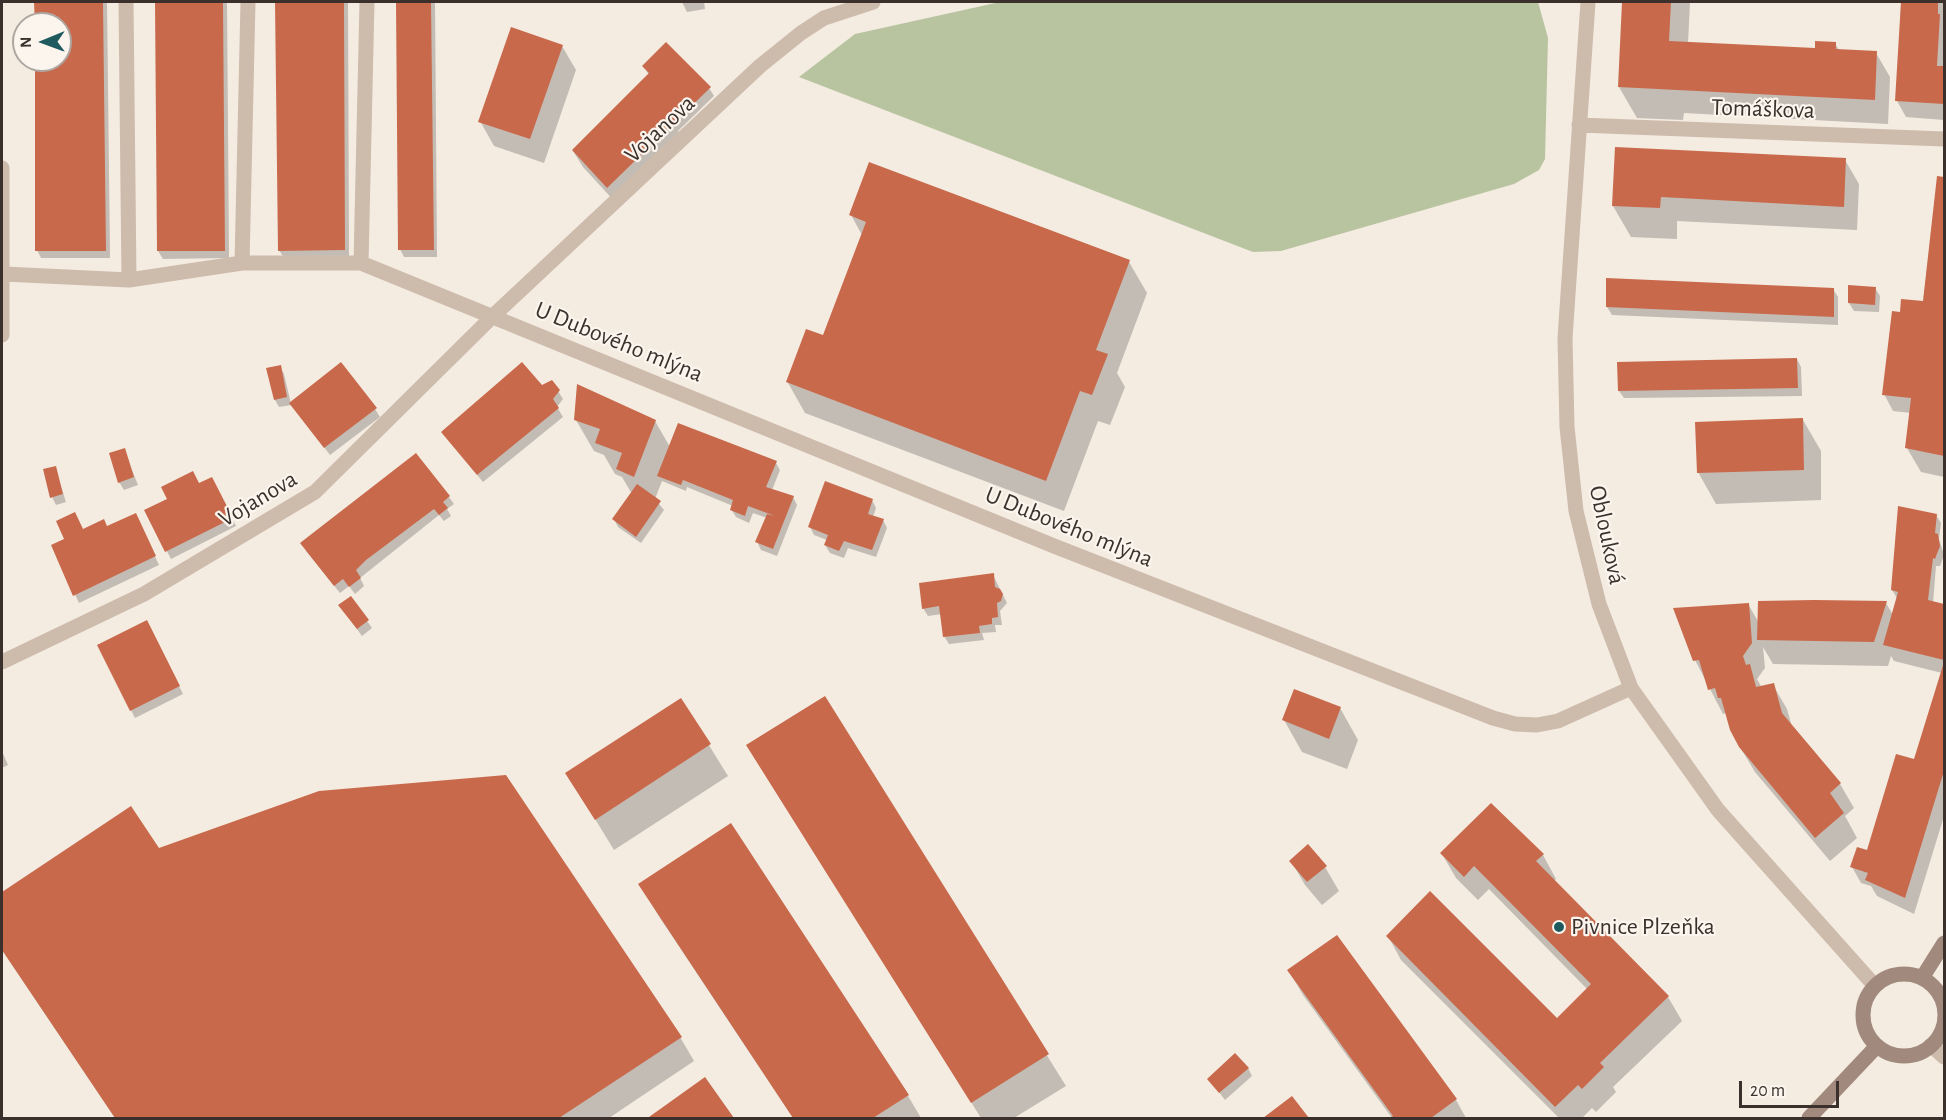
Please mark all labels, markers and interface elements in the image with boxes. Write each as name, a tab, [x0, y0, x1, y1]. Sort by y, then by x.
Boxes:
north arrow	[12, 12, 72, 72]
text: N	[18, 37, 34, 48]
street label: Vojanova	[619, 89, 701, 169]
street label: Tomáškova	[1711, 93, 1815, 125]
street label: U Dubového mlýna	[531, 295, 707, 389]
street label: Vojanova	[214, 464, 302, 534]
street label: U Dubového mlýna	[981, 480, 1157, 574]
street label: Oblouková	[1582, 483, 1632, 587]
place label: Pivnice Plzeňka	[1571, 913, 1715, 941]
marker: Pivnice Plzeňka	[1552, 920, 1566, 934]
scale bar	[1742, 1069, 1842, 1107]
text: 20 m	[1750, 1082, 1785, 1100]

